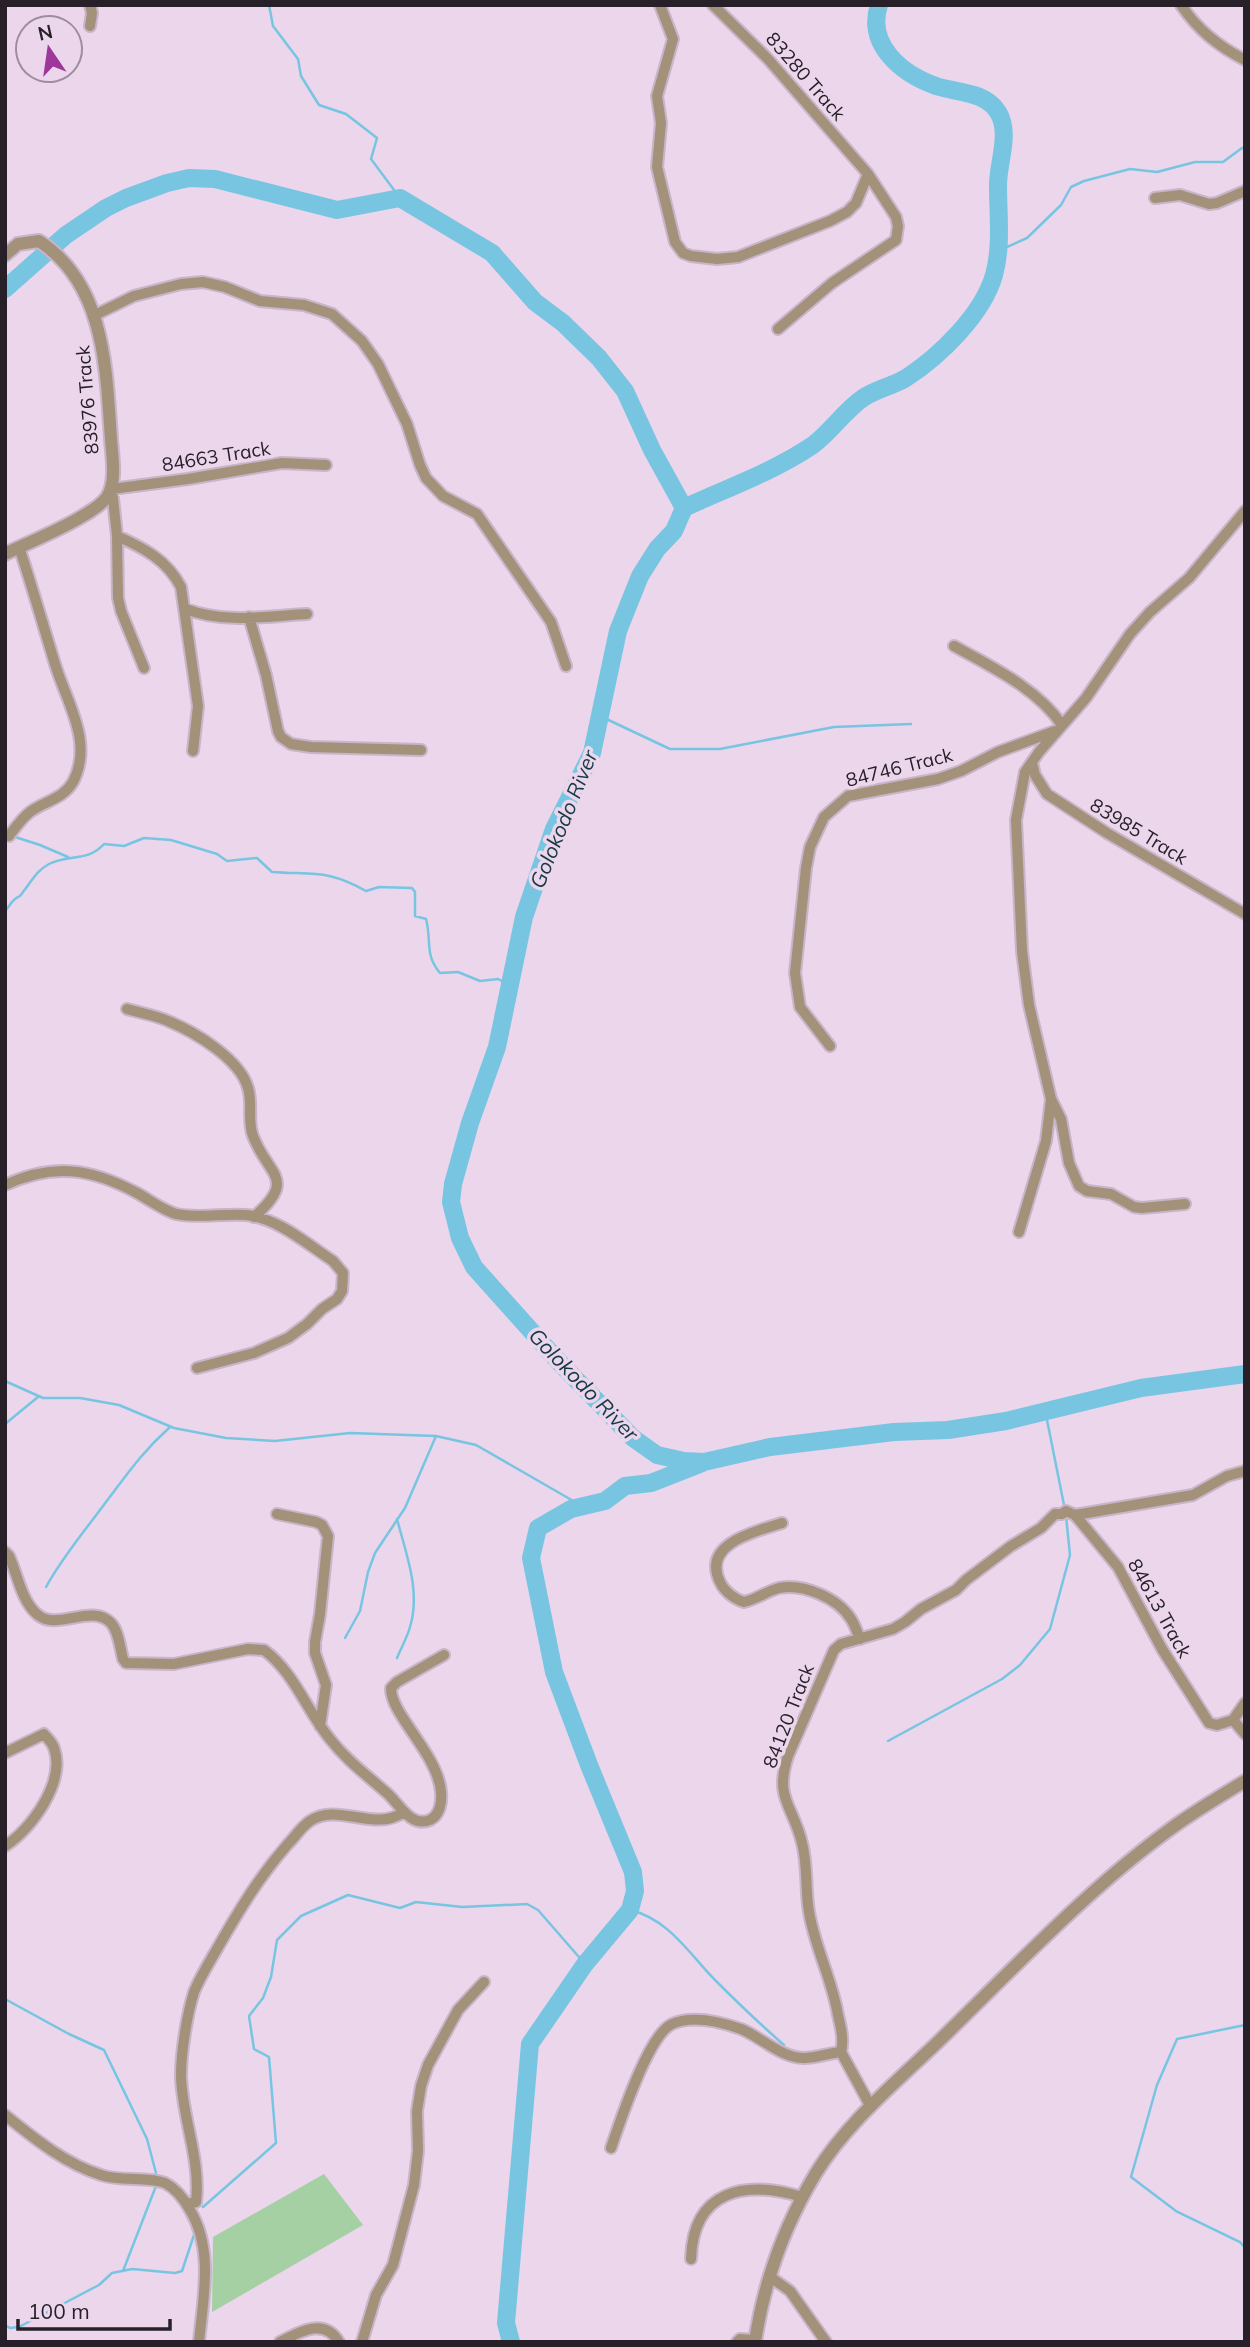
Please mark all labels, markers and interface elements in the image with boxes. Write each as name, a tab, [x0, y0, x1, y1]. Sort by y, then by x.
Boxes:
north arrow	[14, 14, 84, 84]
text: N	[35, 19, 55, 46]
street label: 83280 Track	[761, 27, 851, 125]
street label: 83976 Track	[70, 344, 104, 456]
street label: 84663 Track	[160, 436, 272, 476]
street label: 84746 Track	[843, 742, 955, 792]
water label: Golokodo River	[524, 745, 603, 892]
street label: 83985 Track	[1086, 793, 1192, 870]
water label: Golokodo River	[524, 1322, 645, 1447]
street label: 84613 Track	[1123, 1554, 1197, 1662]
street label: 84120 Track	[757, 1660, 819, 1771]
scale bar	[18, 2288, 170, 2332]
text: 100 m	[28, 2298, 90, 2324]

